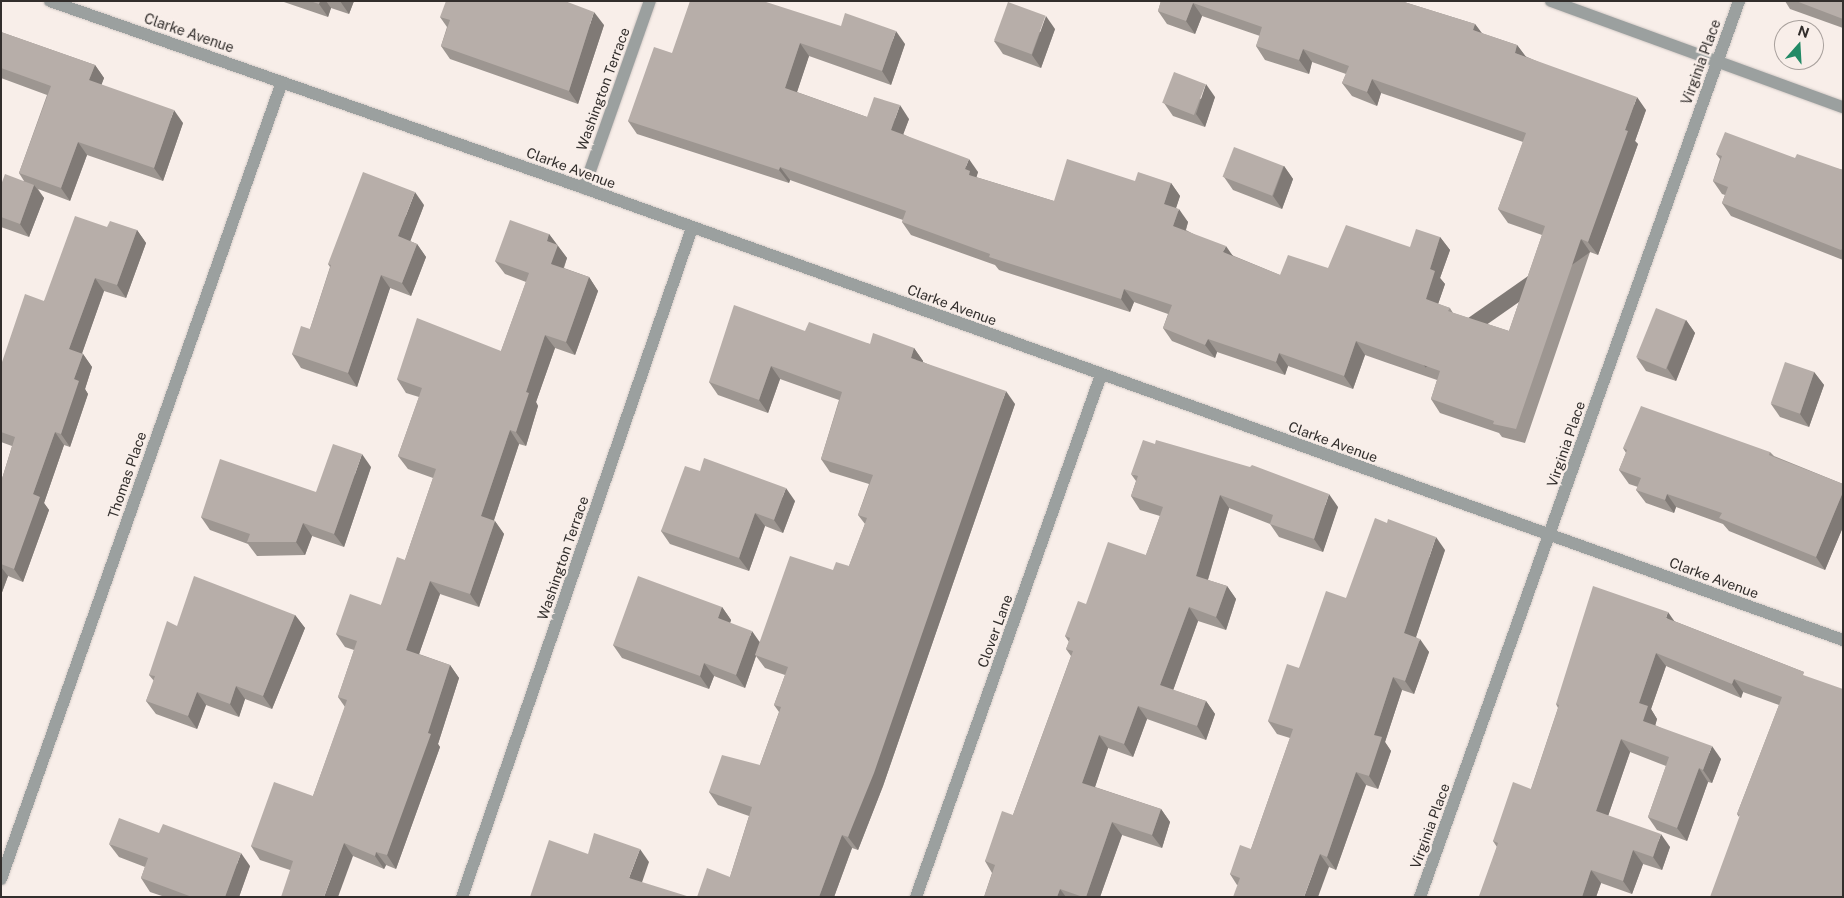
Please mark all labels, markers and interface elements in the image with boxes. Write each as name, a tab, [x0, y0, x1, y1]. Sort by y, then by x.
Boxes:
street label: Clarke Avenue	[142, 10, 236, 56]
street label: Virginia Place	[1678, 17, 1724, 107]
north arrow	[1774, 20, 1824, 70]
text: N	[1796, 22, 1811, 41]
street label: Washington Terrace	[573, 25, 633, 153]
street label: Clarke Avenue	[524, 144, 618, 192]
street label: Clarke Avenue	[905, 281, 999, 329]
street label: Virginia Place	[1543, 399, 1589, 489]
street label: Clarke Avenue	[1286, 418, 1380, 466]
street label: Thomas Place	[104, 429, 150, 521]
street label: Washington Terrace	[534, 494, 592, 622]
street label: Clarke Avenue	[1667, 554, 1761, 602]
street label: Clover Lane	[974, 592, 1016, 670]
street label: Virginia Place	[1407, 781, 1453, 871]

